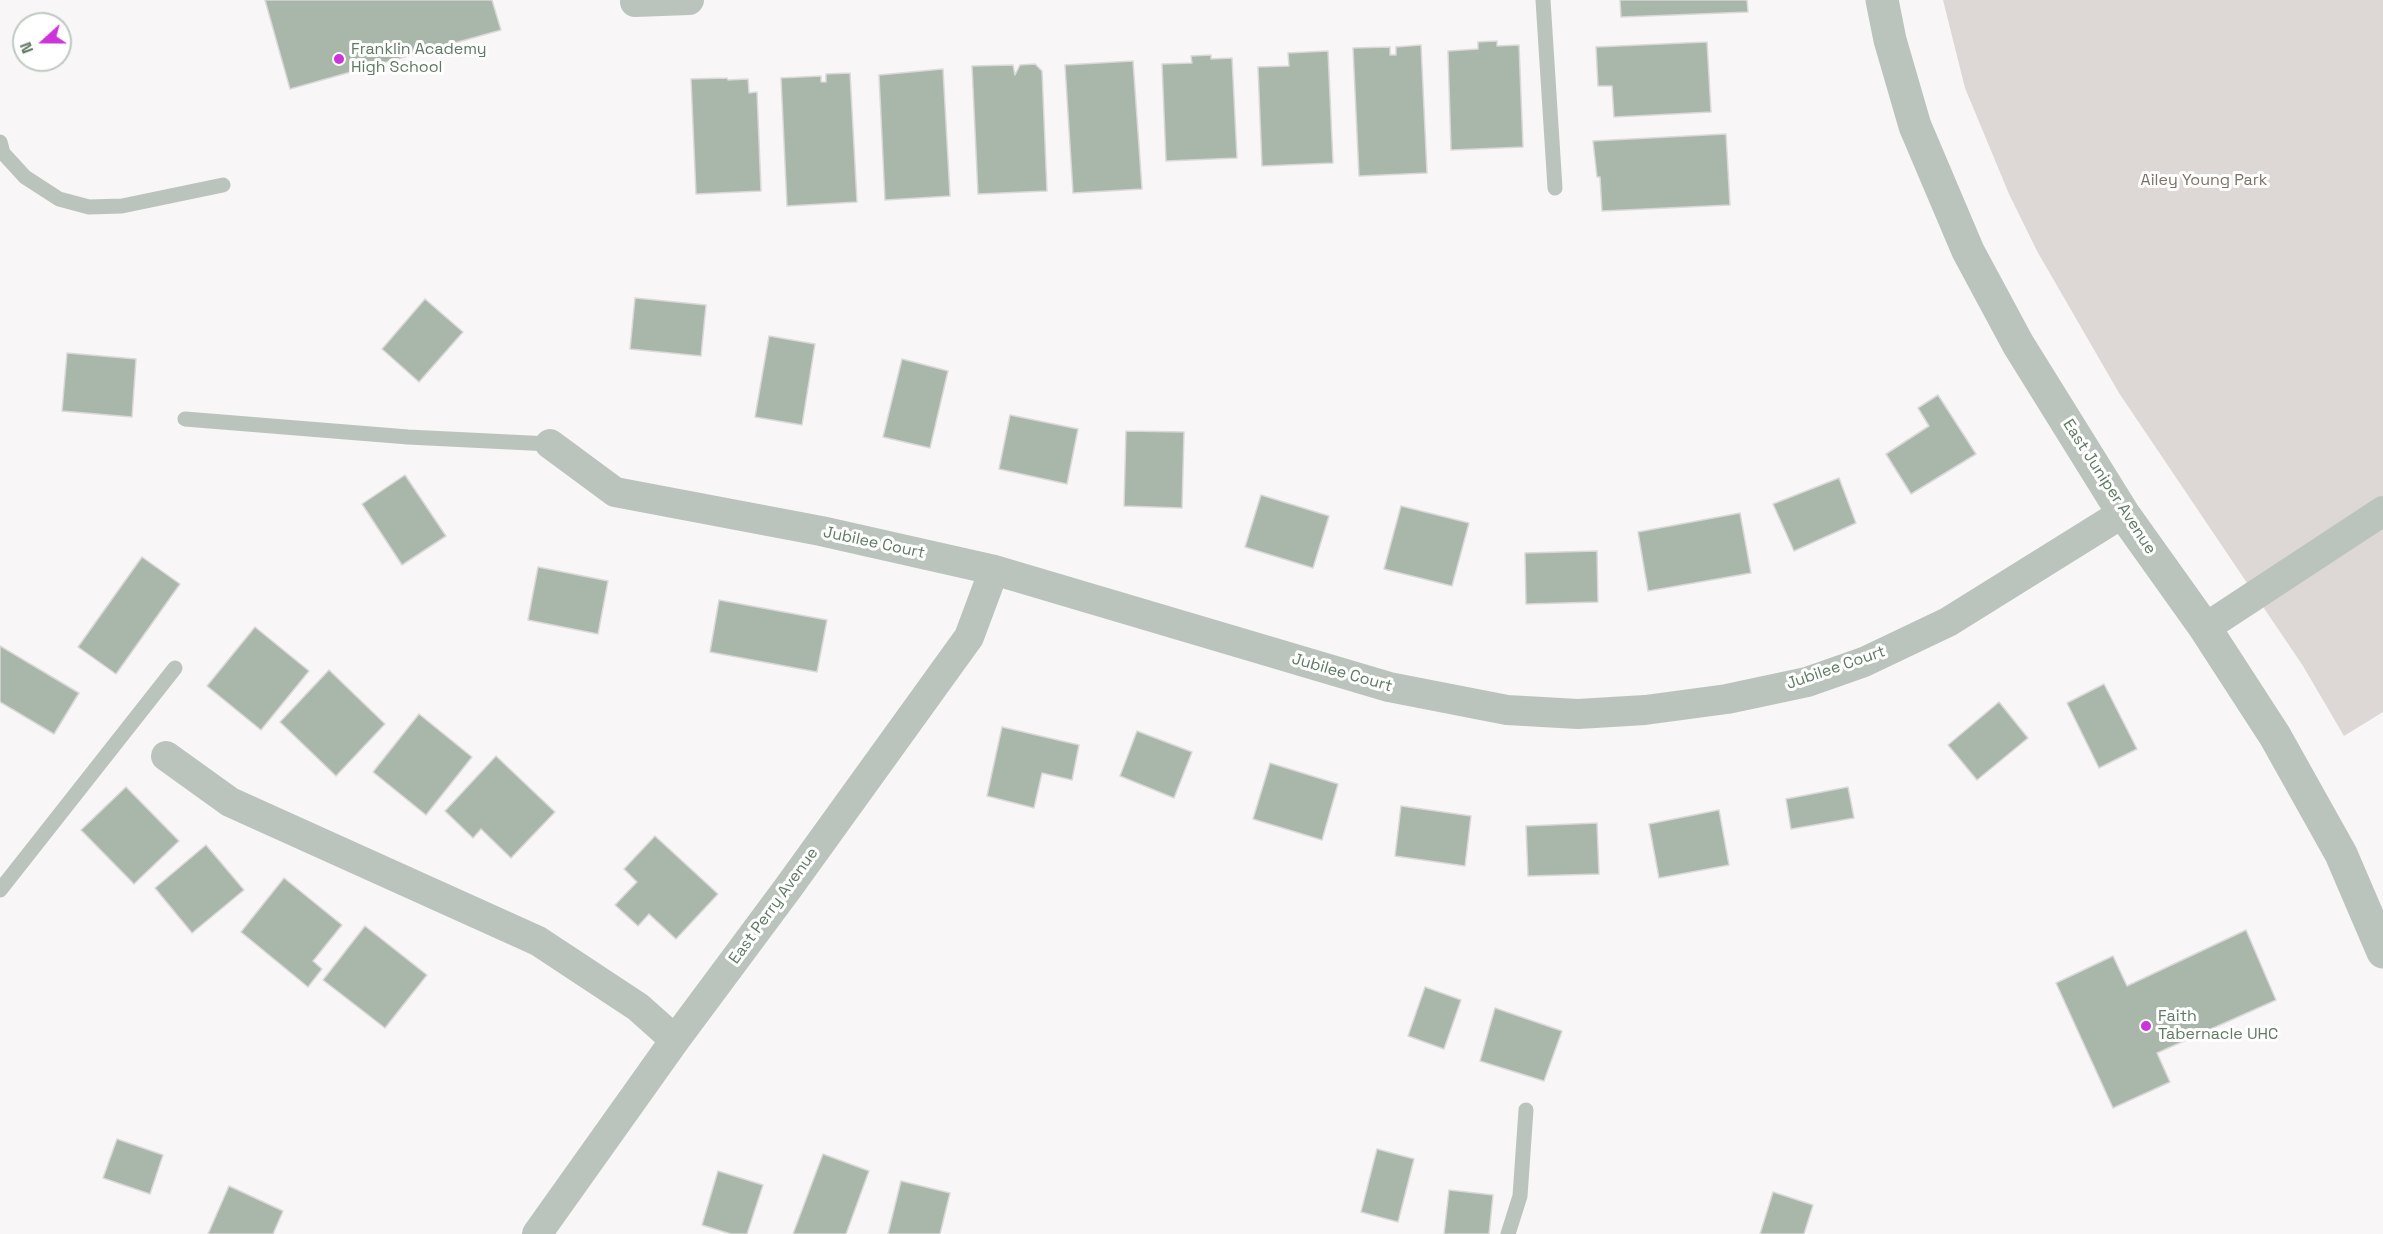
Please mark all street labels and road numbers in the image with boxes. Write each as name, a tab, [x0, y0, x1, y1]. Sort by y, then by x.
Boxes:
street label: East Juniper Avenue	[2058, 416, 2160, 558]
street label: Jubilee Court	[821, 523, 927, 563]
street label: Jubilee Court	[1784, 642, 1888, 694]
street label: Jubilee Court	[1290, 650, 1394, 696]
street label: East Perry Avenue	[725, 844, 823, 968]

